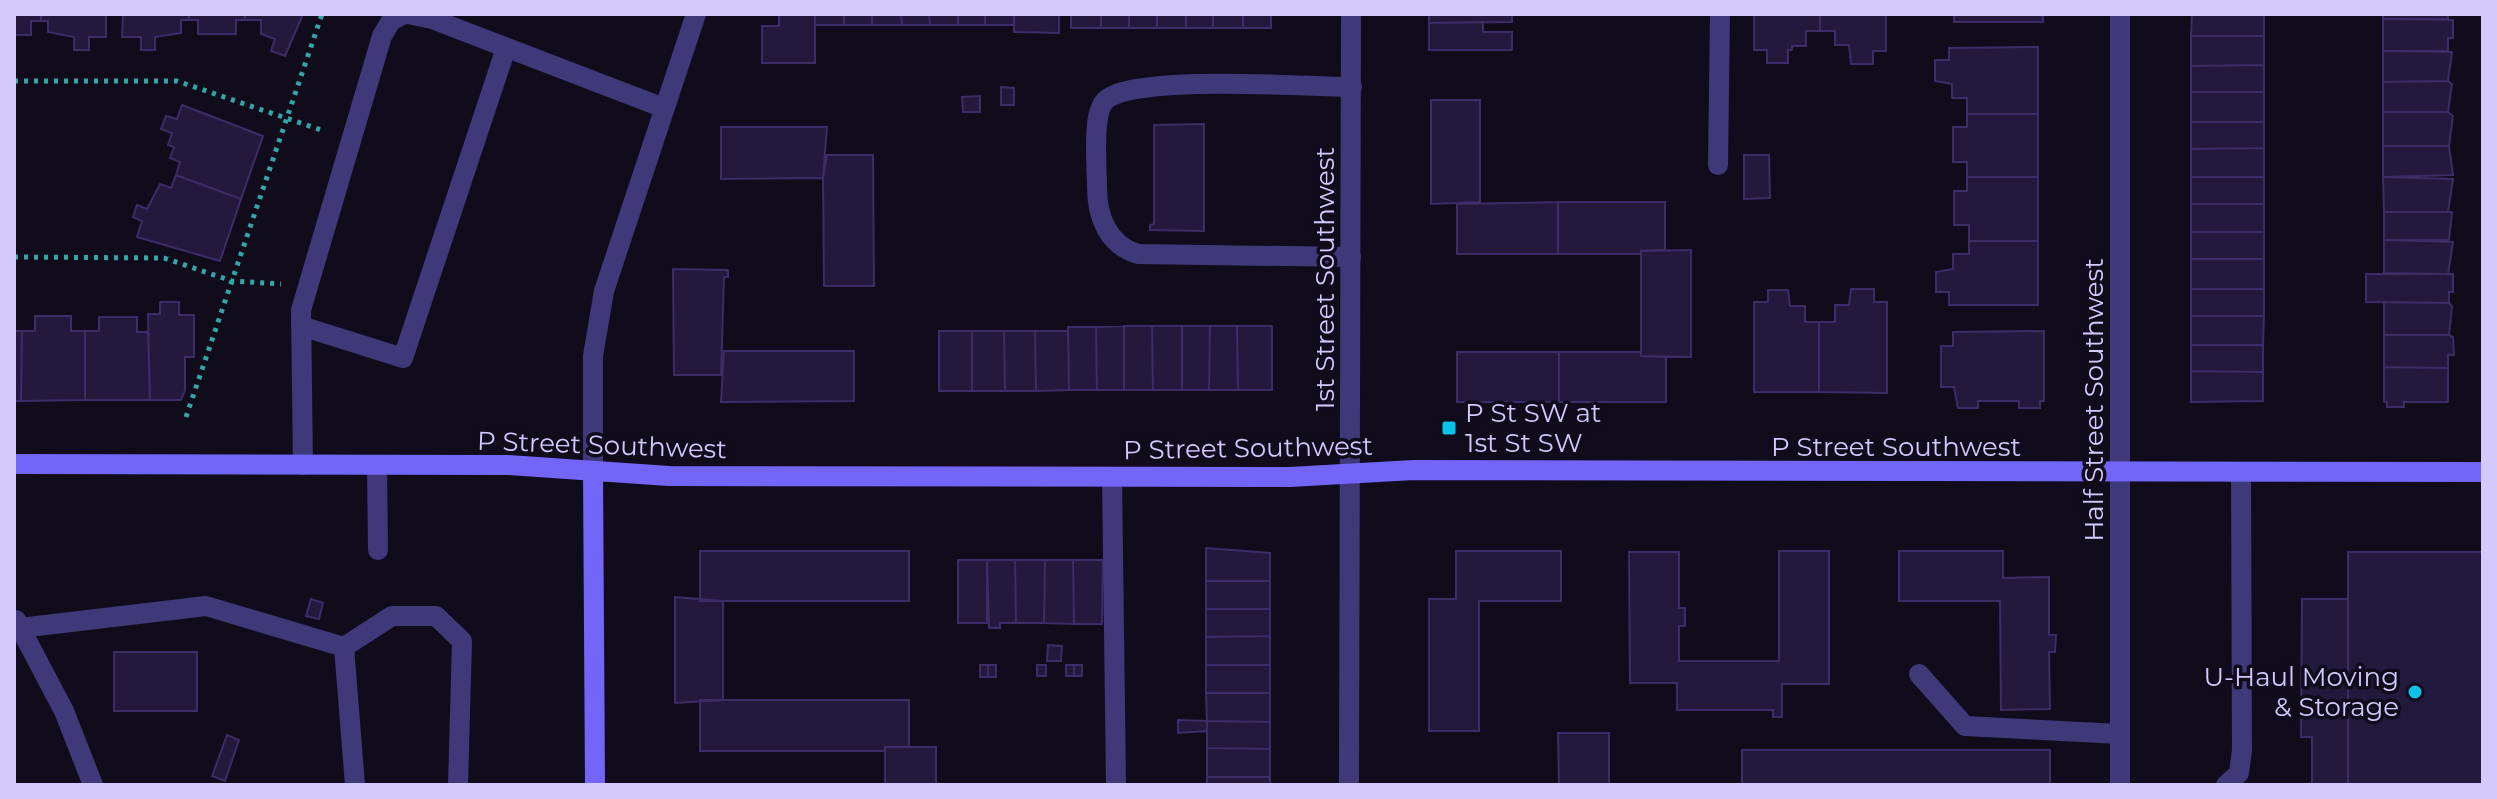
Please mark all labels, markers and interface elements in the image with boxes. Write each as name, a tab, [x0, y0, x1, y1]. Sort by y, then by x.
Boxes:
street label: 1st Street Southwest	[1309, 147, 1341, 411]
street label: Half Street Southwest	[2078, 258, 2110, 542]
place label: P St SW at 1st St SW	[1465, 397, 1601, 459]
marker: P St SW at 1st St SW	[1440, 419, 1458, 437]
street label: P Street Southwest	[477, 425, 727, 465]
street label: P Street Southwest	[1123, 430, 1373, 466]
street label: P Street Southwest	[1771, 431, 2021, 463]
place label: U-Haul Moving & Storage	[2204, 661, 2399, 723]
marker: U-Haul Moving & Storage	[2406, 683, 2424, 701]

